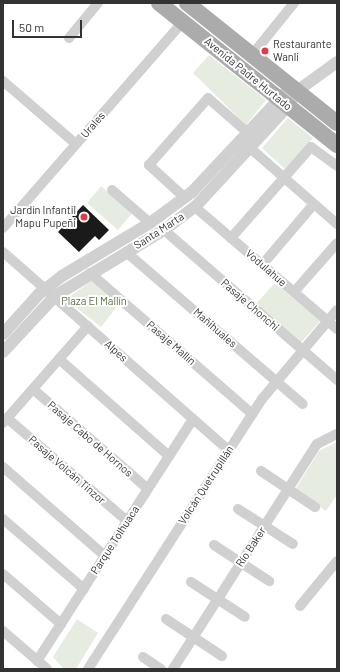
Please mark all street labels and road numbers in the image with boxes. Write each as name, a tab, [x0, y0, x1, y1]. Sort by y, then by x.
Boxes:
street label: Avenida Padre Hurtado	[202, 35, 294, 113]
street label: Urales	[78, 109, 108, 141]
street label: Santa Marta	[131, 210, 187, 252]
street label: Vodulahue	[243, 247, 289, 289]
street label: Pasaje Chonchi	[218, 276, 282, 334]
street label: Mañihuales	[191, 306, 239, 350]
street label: Pasaje Mallín	[144, 318, 198, 368]
street label: Alpes	[102, 337, 130, 365]
street label: Pasaje Cabo de Hornos	[45, 398, 135, 480]
street label: Pasaje Volcán Tinzor	[26, 433, 108, 507]
street label: Volcán Quetrupillán	[176, 443, 236, 527]
street label: Parque Tolhuaca	[88, 503, 142, 577]
street label: Río Baker	[233, 525, 269, 569]

